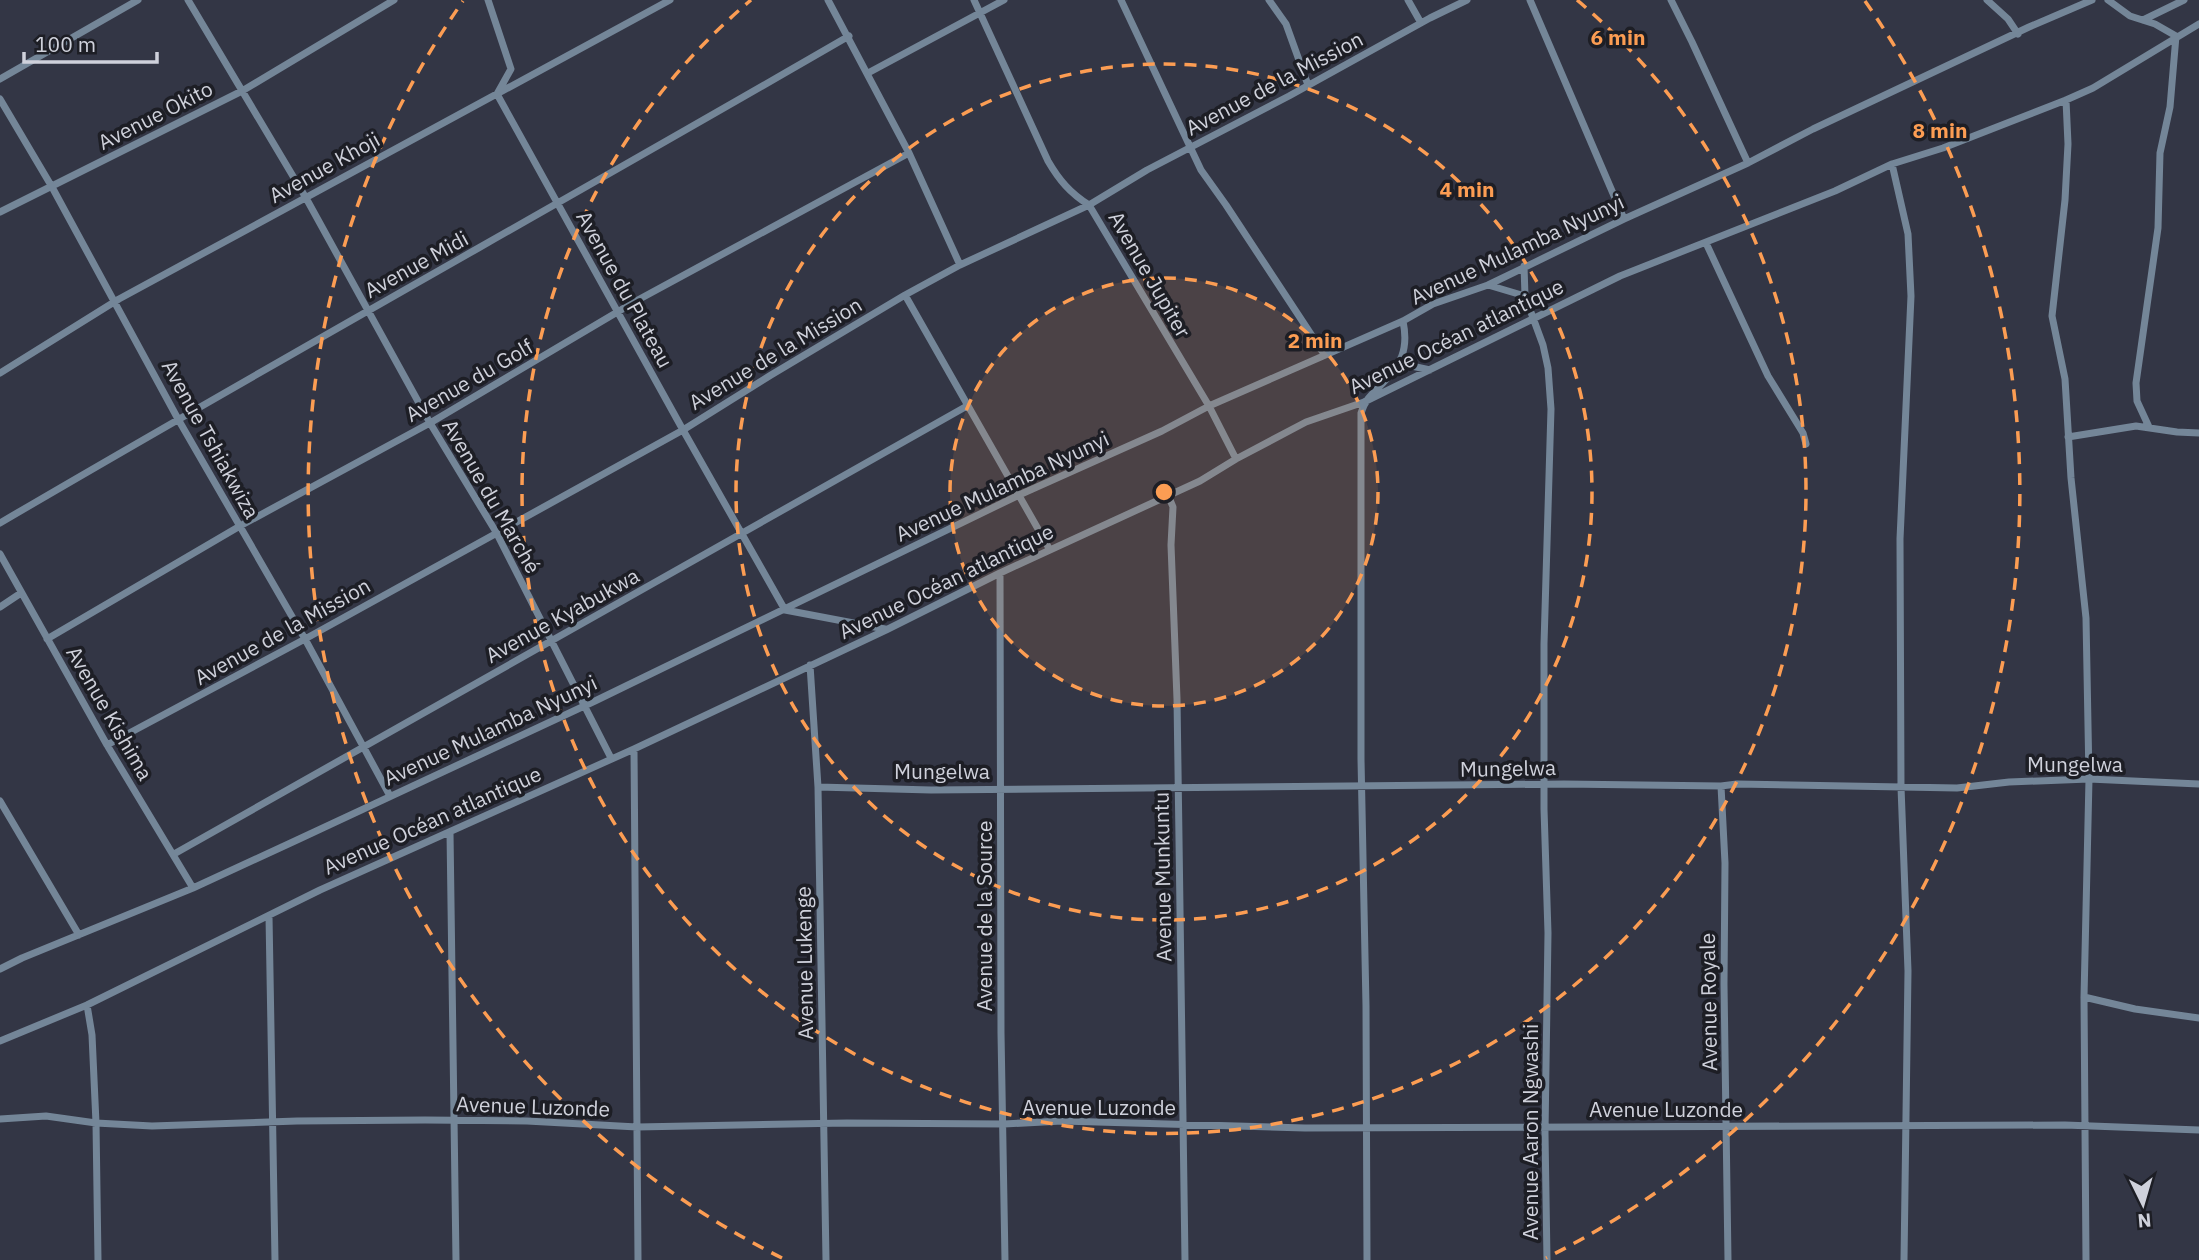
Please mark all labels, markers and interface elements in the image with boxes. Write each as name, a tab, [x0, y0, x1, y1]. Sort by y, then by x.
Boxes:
scale bar	[24, 21, 158, 65]
text: 6 min	[1591, 23, 1645, 51]
street label: Avenue de la Mission	[1180, 24, 1368, 142]
text: 100 m	[35, 30, 96, 58]
street label: Avenue Okito	[93, 74, 217, 156]
text: 8 min	[1913, 116, 1967, 144]
street label: Avenue Khoji	[264, 125, 384, 209]
text: 4 min	[1440, 175, 1494, 203]
street label: Avenue Mulamba Nyunyi	[1406, 187, 1628, 311]
street label: Avenue du Plateau	[570, 205, 680, 373]
street label: Avenue Jupiter	[1102, 206, 1198, 343]
street label: Avenue Midi	[359, 224, 473, 304]
street label: Avenue Océan atlantique	[1344, 272, 1568, 400]
street label: Avenue de la Mission	[683, 290, 867, 416]
text: 2 min	[1288, 326, 1342, 354]
street label: Avenue du Golf	[400, 332, 538, 428]
street label: Avenue Tshiakwiza	[156, 355, 266, 523]
street label: Avenue du Marché	[436, 414, 548, 578]
street label: Avenue Mulamba Nyunyi	[891, 424, 1113, 548]
centre of rings	[1152, 480, 1176, 504]
street label: Avenue Océan atlantique	[834, 517, 1058, 645]
street label: Avenue Kyabukwa	[480, 561, 644, 669]
street label: Avenue de la Mission	[189, 571, 375, 691]
street label: Avenue Kishima	[60, 641, 160, 785]
street label: Avenue Mulamba Nyunyi	[379, 668, 601, 792]
street label: Mungelwa	[2027, 750, 2123, 778]
street label: Mungelwa	[1460, 753, 1556, 783]
street label: Mungelwa	[894, 757, 990, 785]
street label: Avenue Océan atlantique	[319, 759, 545, 881]
street label: Avenue Munkuntu	[1147, 792, 1177, 962]
street label: Avenue de la Source	[970, 820, 998, 1012]
street label: Avenue Lukenge	[789, 886, 819, 1040]
street label: Avenue Royale	[1693, 933, 1723, 1071]
street label: Avenue Aaron Ngwashi	[1516, 1024, 1544, 1240]
street label: Avenue Luzonde	[455, 1089, 611, 1123]
street label: Avenue Luzonde	[1022, 1093, 1176, 1121]
street label: Avenue Luzonde	[1589, 1095, 1743, 1123]
north arrow	[2108, 1169, 2178, 1239]
text: N	[2137, 1208, 2152, 1233]

